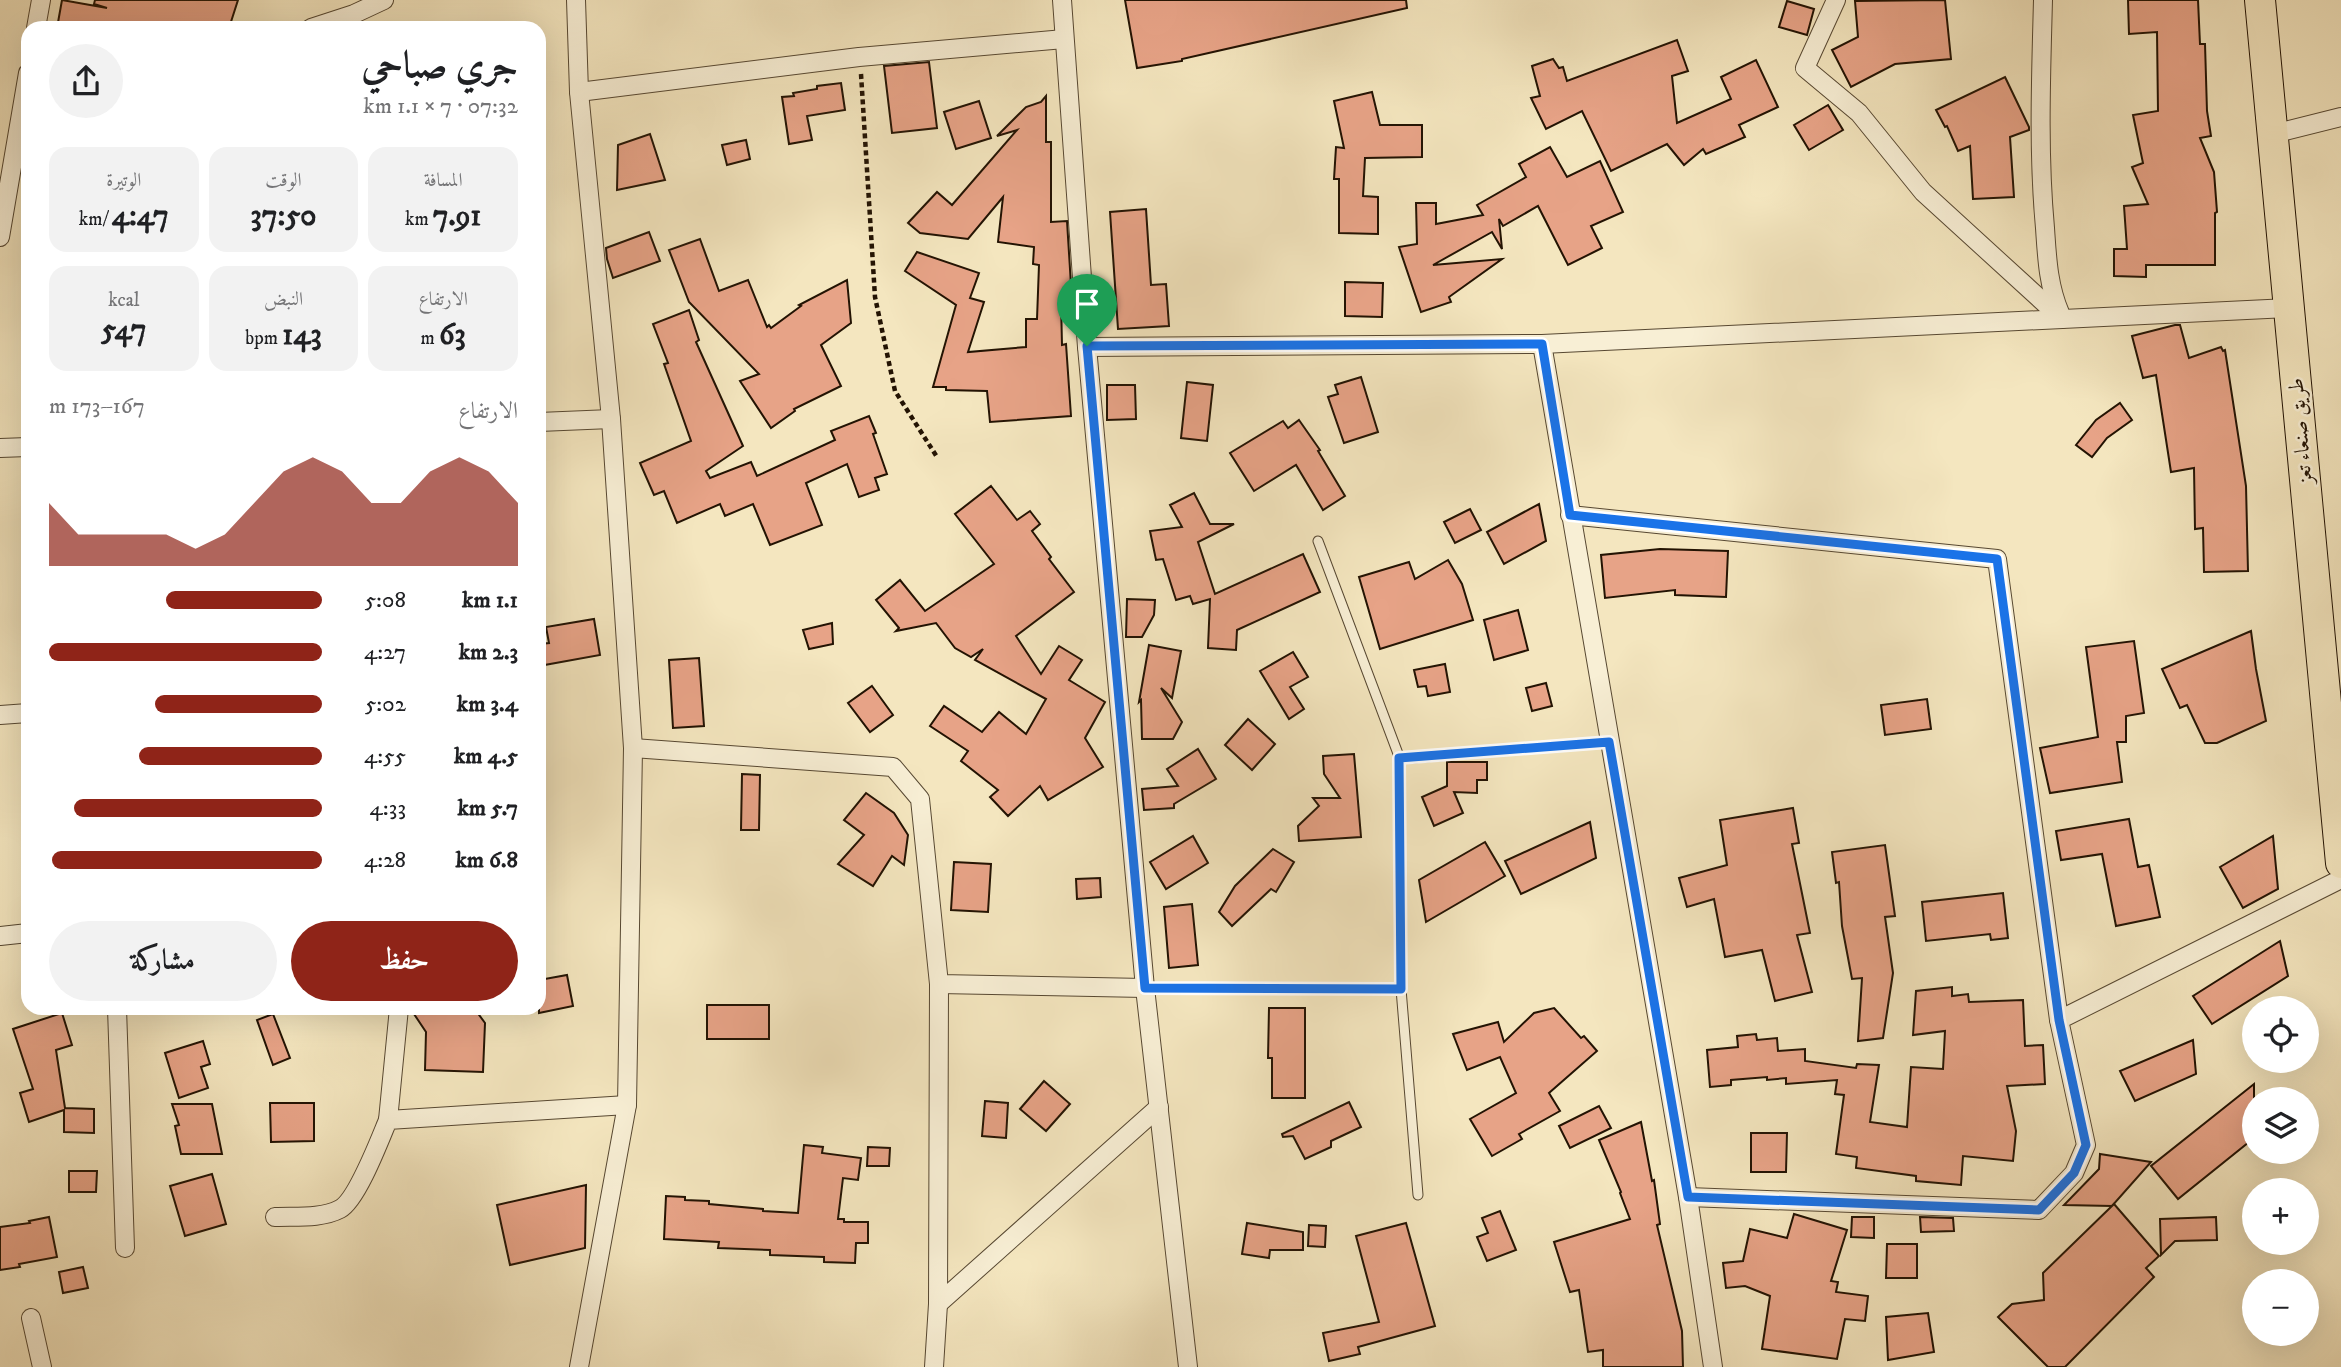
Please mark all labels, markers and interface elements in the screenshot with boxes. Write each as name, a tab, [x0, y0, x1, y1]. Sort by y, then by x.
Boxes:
text: جري صباحي	[361, 42, 518, 90]
button: share	[49, 44, 123, 118]
text: 07:32 · 7 × 1.1 km	[363, 92, 518, 121]
text: الوتيرة	[106, 169, 141, 192]
text: الوقت	[265, 169, 302, 192]
text: المسافة	[424, 169, 463, 192]
text: 4:47	[112, 198, 169, 235]
text: 37:50	[251, 198, 316, 235]
text: 7.91	[433, 198, 481, 235]
text: /km	[79, 208, 112, 231]
text: km	[405, 208, 433, 231]
pin	[1057, 274, 1117, 346]
icon: arrive	[1068, 285, 1106, 323]
text: النبض	[264, 288, 303, 311]
text: الارتفاع	[419, 288, 468, 311]
text: kcal	[108, 289, 139, 312]
text: 547	[101, 312, 147, 349]
text: 143	[282, 317, 322, 354]
text: 63	[439, 317, 466, 354]
text: bpm	[245, 327, 282, 350]
text: m	[421, 327, 439, 350]
street label: طريق صنعاء تعز	[2283, 377, 2319, 487]
text: 167–173 m	[49, 392, 145, 421]
text: الارتفاع	[458, 397, 518, 426]
text: 5:08	[365, 586, 406, 615]
text: 1.1 km	[462, 586, 518, 615]
text: 4:27	[364, 638, 406, 667]
text: 2.3 km	[459, 638, 518, 667]
text: 5:02	[365, 690, 406, 719]
text: 3.4 km	[457, 690, 518, 719]
text: 4:55	[364, 742, 406, 771]
text: 4.5 km	[454, 742, 518, 771]
text: 4:33	[370, 794, 406, 823]
text: 5.7 km	[457, 794, 518, 823]
text: 4:28	[364, 846, 406, 875]
text: 6.8 km	[455, 846, 518, 875]
button: مشاركة	[49, 921, 277, 1001]
button: حفظ	[291, 921, 518, 1001]
map controls	[2242, 996, 2319, 1346]
button: locate	[2242, 996, 2319, 1073]
button: layers	[2242, 1087, 2319, 1164]
button: +	[2242, 1178, 2319, 1255]
button: −	[2242, 1269, 2319, 1346]

